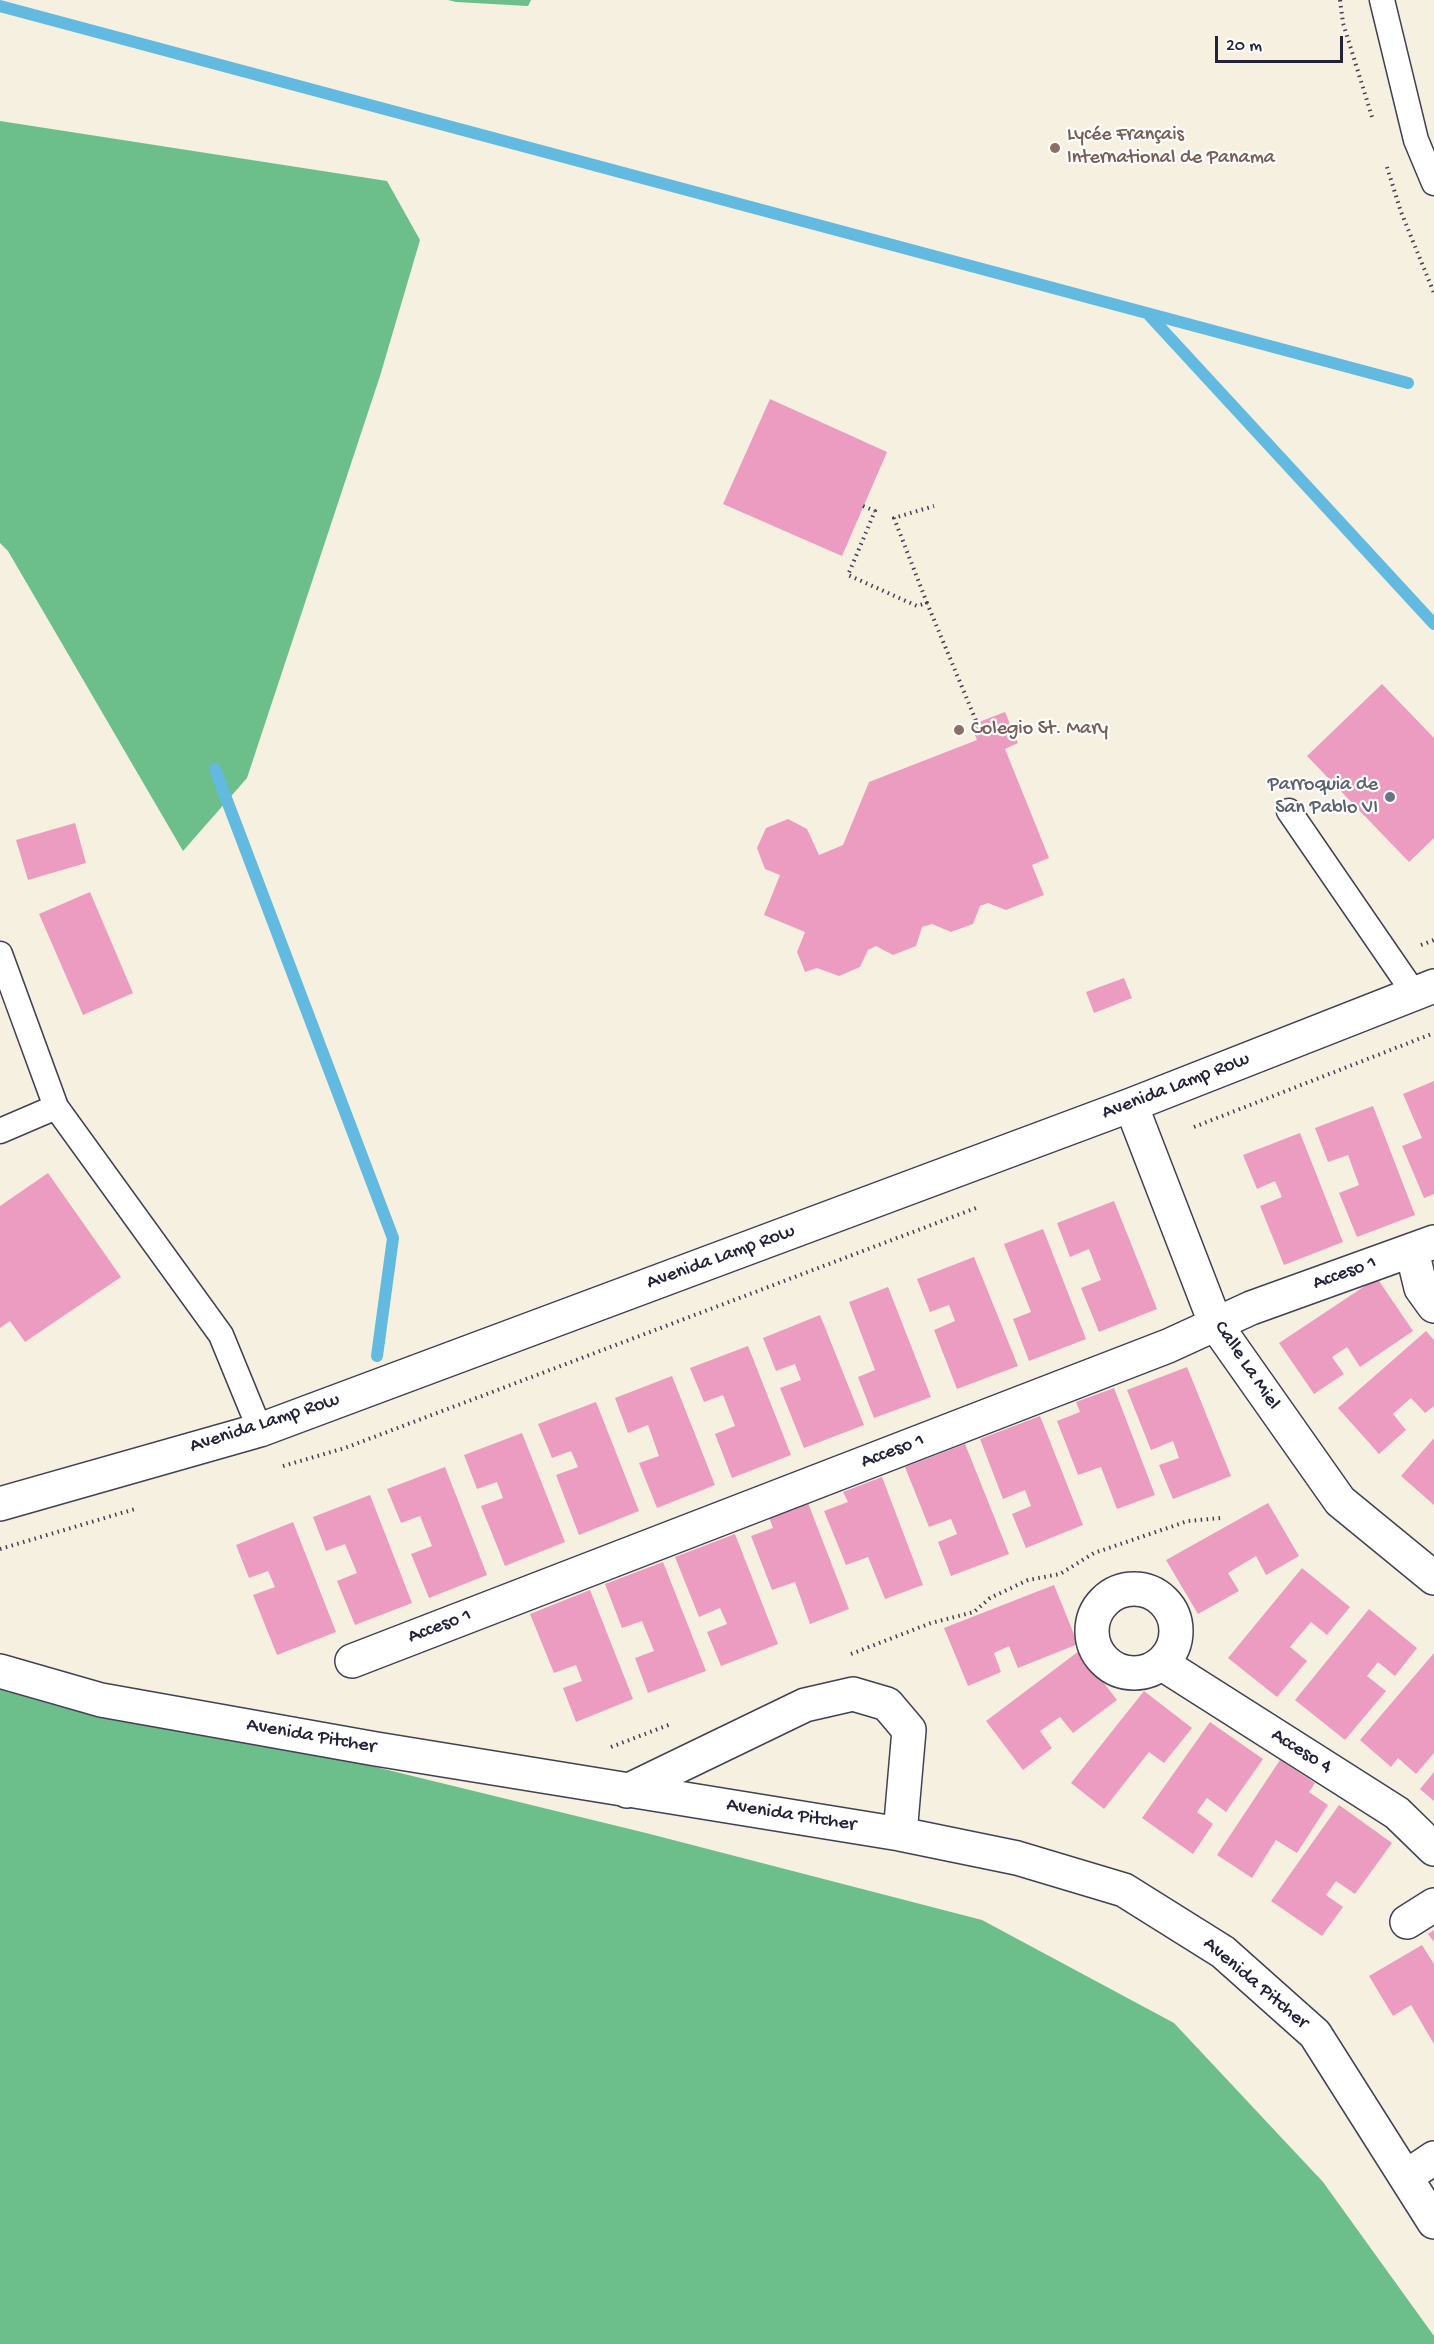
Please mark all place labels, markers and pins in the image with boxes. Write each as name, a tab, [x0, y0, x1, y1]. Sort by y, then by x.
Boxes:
place label: Lycée Français International de Panama	[1067, 124, 1275, 171]
marker: Lycée Français International de Panama	[1048, 141, 1062, 155]
place label: Colegio St. Mary	[971, 718, 1108, 742]
marker: Colegio St. Mary	[952, 723, 966, 737]
place label: Parroquia de San Pablo VI	[1268, 774, 1378, 821]
marker: Parroquia de San Pablo VI	[1383, 790, 1397, 804]

